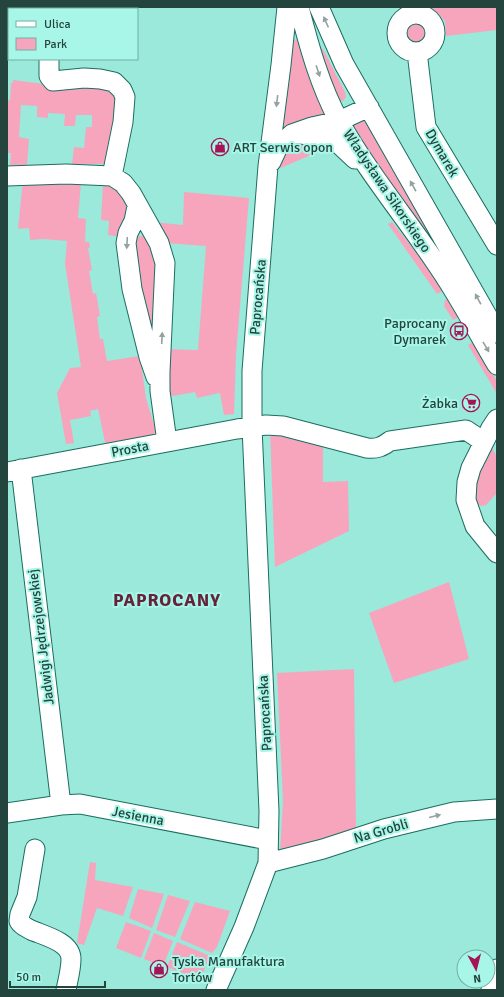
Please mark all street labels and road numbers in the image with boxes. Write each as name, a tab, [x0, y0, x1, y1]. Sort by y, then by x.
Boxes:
street label: Władysława Sikorskiego	[339, 126, 435, 256]
street label: Dymarek	[421, 126, 463, 180]
street label: Paprocańska	[246, 258, 270, 336]
street label: Prosta	[110, 437, 150, 461]
street label: Jadwigi Jędrzejowskiej	[24, 568, 58, 706]
street label: Paprocańska	[255, 675, 275, 751]
street label: Jesienna	[111, 803, 165, 829]
street label: Na Grobli	[352, 815, 410, 847]

